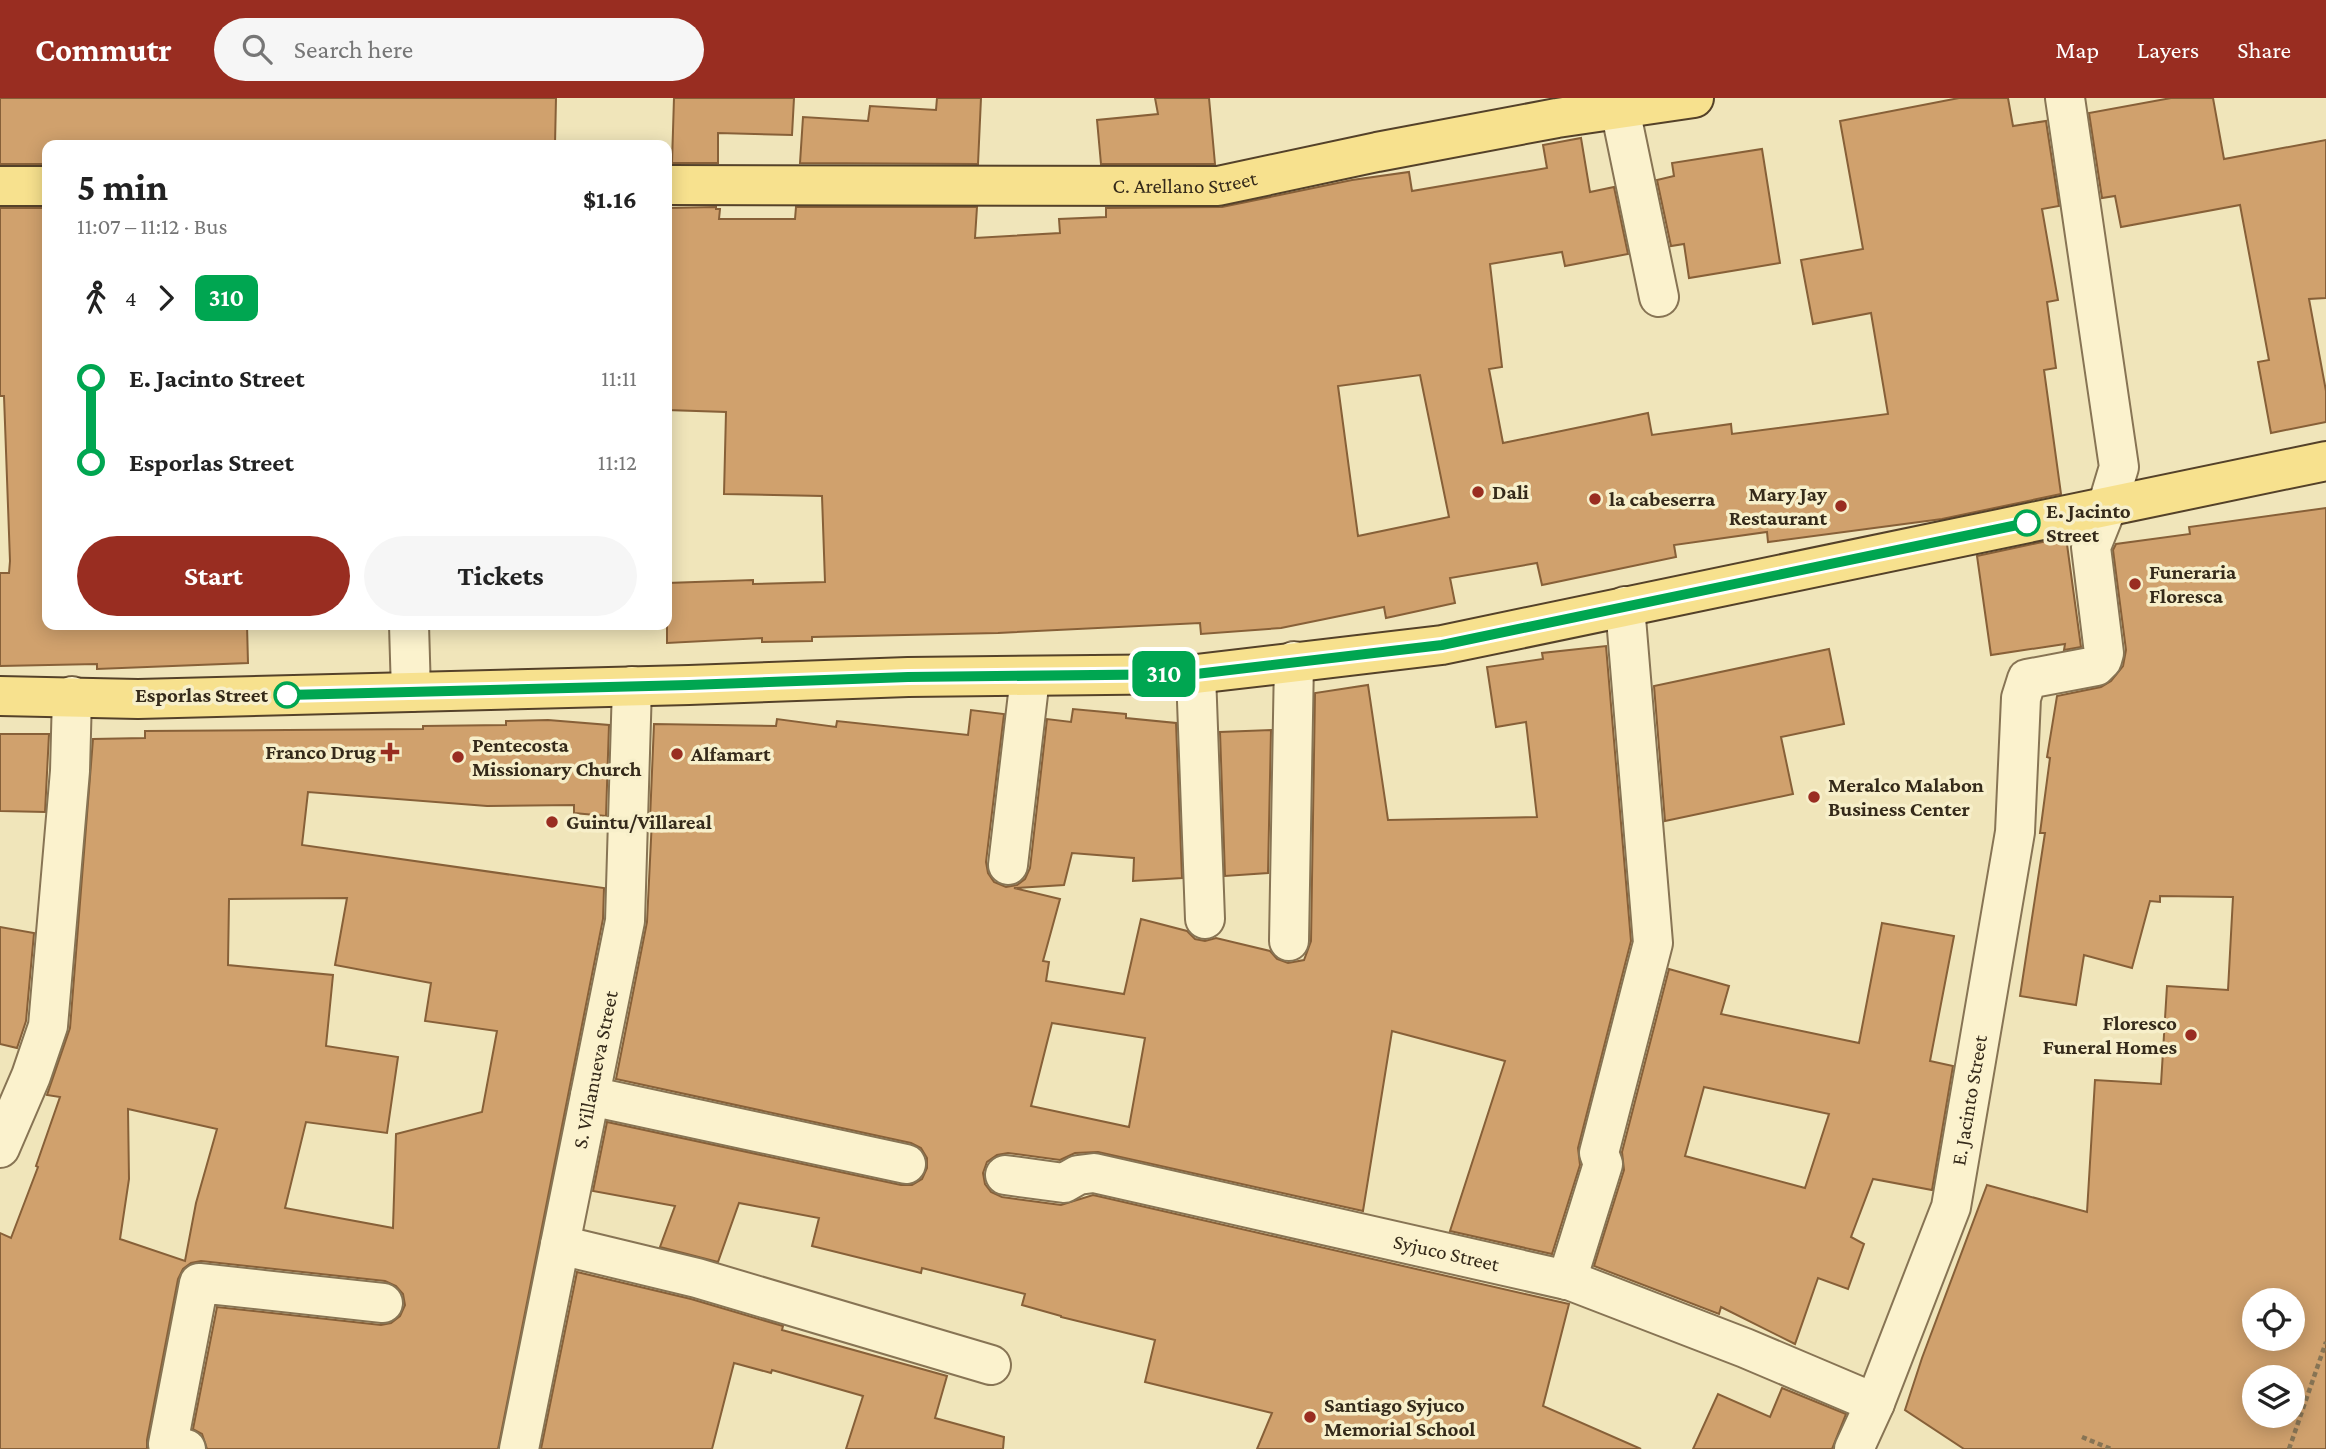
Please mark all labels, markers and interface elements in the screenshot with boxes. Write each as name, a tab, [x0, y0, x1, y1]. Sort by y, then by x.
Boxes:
search box	[214, 18, 704, 81]
icon: search	[238, 30, 276, 68]
text: Commutr	[35, 31, 172, 68]
text: Search here	[294, 35, 413, 64]
text: Map	[2055, 36, 2099, 63]
text: Layers	[2137, 36, 2199, 63]
text: Share	[2237, 36, 2291, 63]
text: 5 min	[77, 166, 168, 208]
street label: C. Arellano Street	[1112, 166, 1260, 198]
text: $1.16	[583, 185, 637, 214]
text: 11:07 – 11:12 · Bus	[77, 213, 228, 239]
icon: walk	[77, 279, 115, 317]
icon: forward	[147, 279, 185, 317]
text: 310	[209, 284, 244, 311]
text: 4	[125, 285, 137, 311]
text: E. Jacinto Street	[129, 364, 305, 393]
text: 11:11	[601, 365, 637, 391]
text: Esporlas Street	[129, 448, 294, 477]
text: 11:12	[598, 449, 637, 475]
place label: Dali	[1492, 480, 1529, 504]
place label: Mary Jay Restaurant	[1729, 482, 1828, 530]
marker: Dali	[1470, 484, 1486, 500]
place label: la cabeserra	[1609, 487, 1716, 511]
marker: la cabeserra	[1587, 491, 1603, 507]
marker: Mary Jay Restaurant	[1833, 498, 1849, 514]
place label: E. Jacinto Street	[2046, 499, 2131, 547]
marker: E. Jacinto Street	[2014, 510, 2040, 536]
button: Start	[77, 536, 350, 616]
button: Tickets	[364, 536, 637, 616]
place label: Funeraria Floresca	[2149, 560, 2237, 608]
marker: Funeraria Floresca	[2127, 576, 2143, 592]
line badge: 310	[1124, 651, 1204, 697]
text: 310	[1146, 660, 1182, 687]
marker: Esporlas Street	[274, 682, 300, 708]
place label: Esporlas Street	[135, 683, 268, 707]
place label: Pentecosta Missionary Church	[472, 733, 642, 781]
place label: Franco Drug	[265, 740, 376, 764]
place label: Alfamart	[690, 742, 771, 766]
marker: Franco Drug	[382, 744, 398, 760]
marker: Alfamart	[669, 746, 685, 762]
marker: Pentecosta Missionary Church	[450, 749, 466, 765]
place label: Meralco Malabon Business Center	[1828, 773, 1984, 821]
marker: Meralco Malabon Business Center	[1806, 789, 1822, 805]
place label: Guintu/Villareal	[566, 810, 712, 834]
marker: Guintu/Villareal	[544, 814, 560, 830]
street label: S. Villanueva Street	[568, 988, 623, 1151]
place label: Floresco Funeral Homes	[2043, 1011, 2177, 1059]
marker: Floresco Funeral Homes	[2183, 1027, 2199, 1043]
street label: E. Jacinto Street	[1946, 1032, 1992, 1167]
street label: Syjuco Street	[1391, 1229, 1503, 1277]
map controls	[2242, 1288, 2305, 1428]
button: locate	[2242, 1288, 2305, 1351]
button: layers	[2242, 1365, 2305, 1428]
place label: Santiago Syjuco Memorial School	[1324, 1393, 1475, 1441]
marker: Santiago Syjuco Memorial School	[1302, 1409, 1318, 1425]

